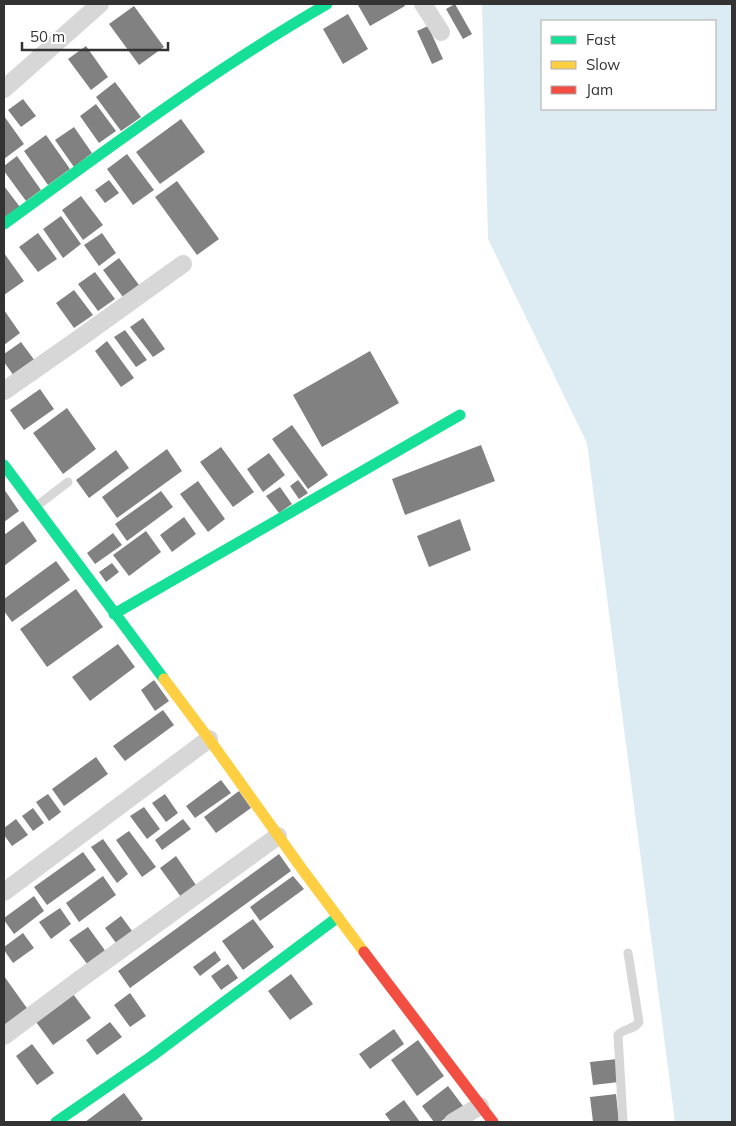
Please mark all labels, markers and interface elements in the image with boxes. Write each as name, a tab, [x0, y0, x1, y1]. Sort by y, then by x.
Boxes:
scale bar	[22, 20, 169, 52]
legend	[541, 20, 716, 110]
text: 50 m	[30, 27, 65, 46]
text: Fast	[586, 30, 616, 49]
text: Slow	[586, 55, 620, 74]
text: Jam	[586, 80, 613, 99]

